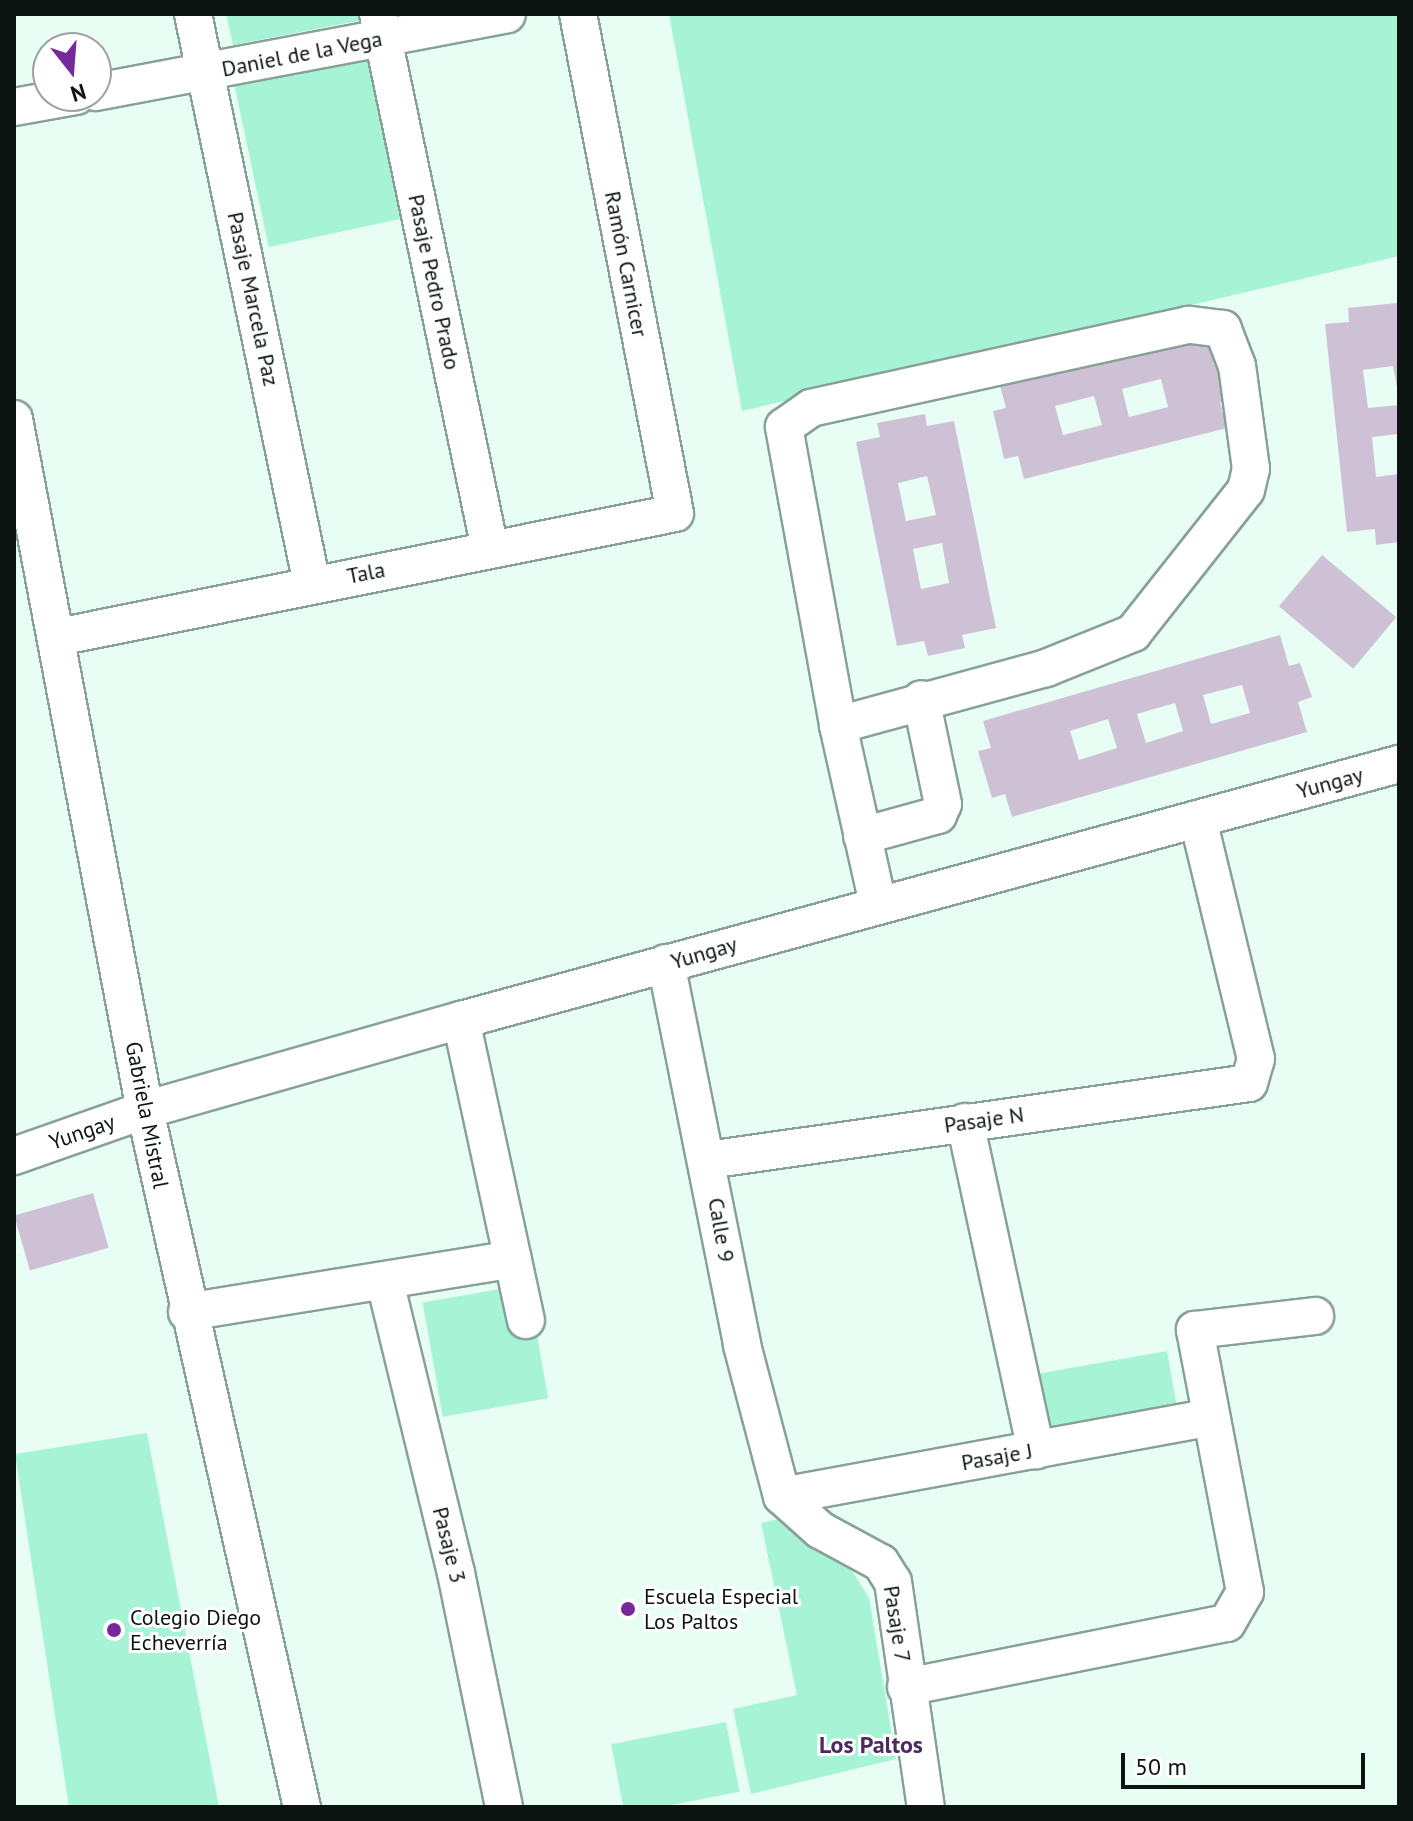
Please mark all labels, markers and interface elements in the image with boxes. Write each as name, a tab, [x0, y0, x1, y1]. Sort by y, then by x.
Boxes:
street label: Daniel de la Vega	[219, 25, 385, 83]
north arrow	[32, 32, 112, 112]
text: N	[67, 78, 89, 109]
street label: Ramón Carnicer	[599, 189, 653, 339]
street label: Pasaje Pedro Prado	[403, 192, 465, 372]
street label: Pasaje Marcela Paz	[222, 209, 284, 389]
street label: Tala	[345, 556, 387, 590]
street label: Yungay	[1294, 762, 1366, 804]
street label: Yungay	[668, 931, 740, 975]
street label: Gabriela Mistral	[120, 1039, 174, 1191]
street label: Pasaje N	[942, 1101, 1026, 1139]
street label: Yungay	[46, 1109, 118, 1155]
street label: Calle 9	[702, 1196, 740, 1264]
street label: Pasaje J	[959, 1438, 1035, 1476]
street label: Pasaje 3	[427, 1504, 471, 1586]
place label: Escuela Especial Los Paltos	[644, 1583, 798, 1634]
street label: Pasaje 7	[878, 1584, 916, 1664]
marker: Escuela Especial Los Paltos	[619, 1600, 637, 1618]
place label: Colegio Diego Echeverría	[130, 1604, 261, 1656]
marker: Colegio Diego Echeverría	[105, 1621, 123, 1639]
district label: Los Paltos	[819, 1731, 923, 1759]
scale bar	[1125, 1737, 1369, 1787]
text: 50 m	[1135, 1751, 1187, 1782]

